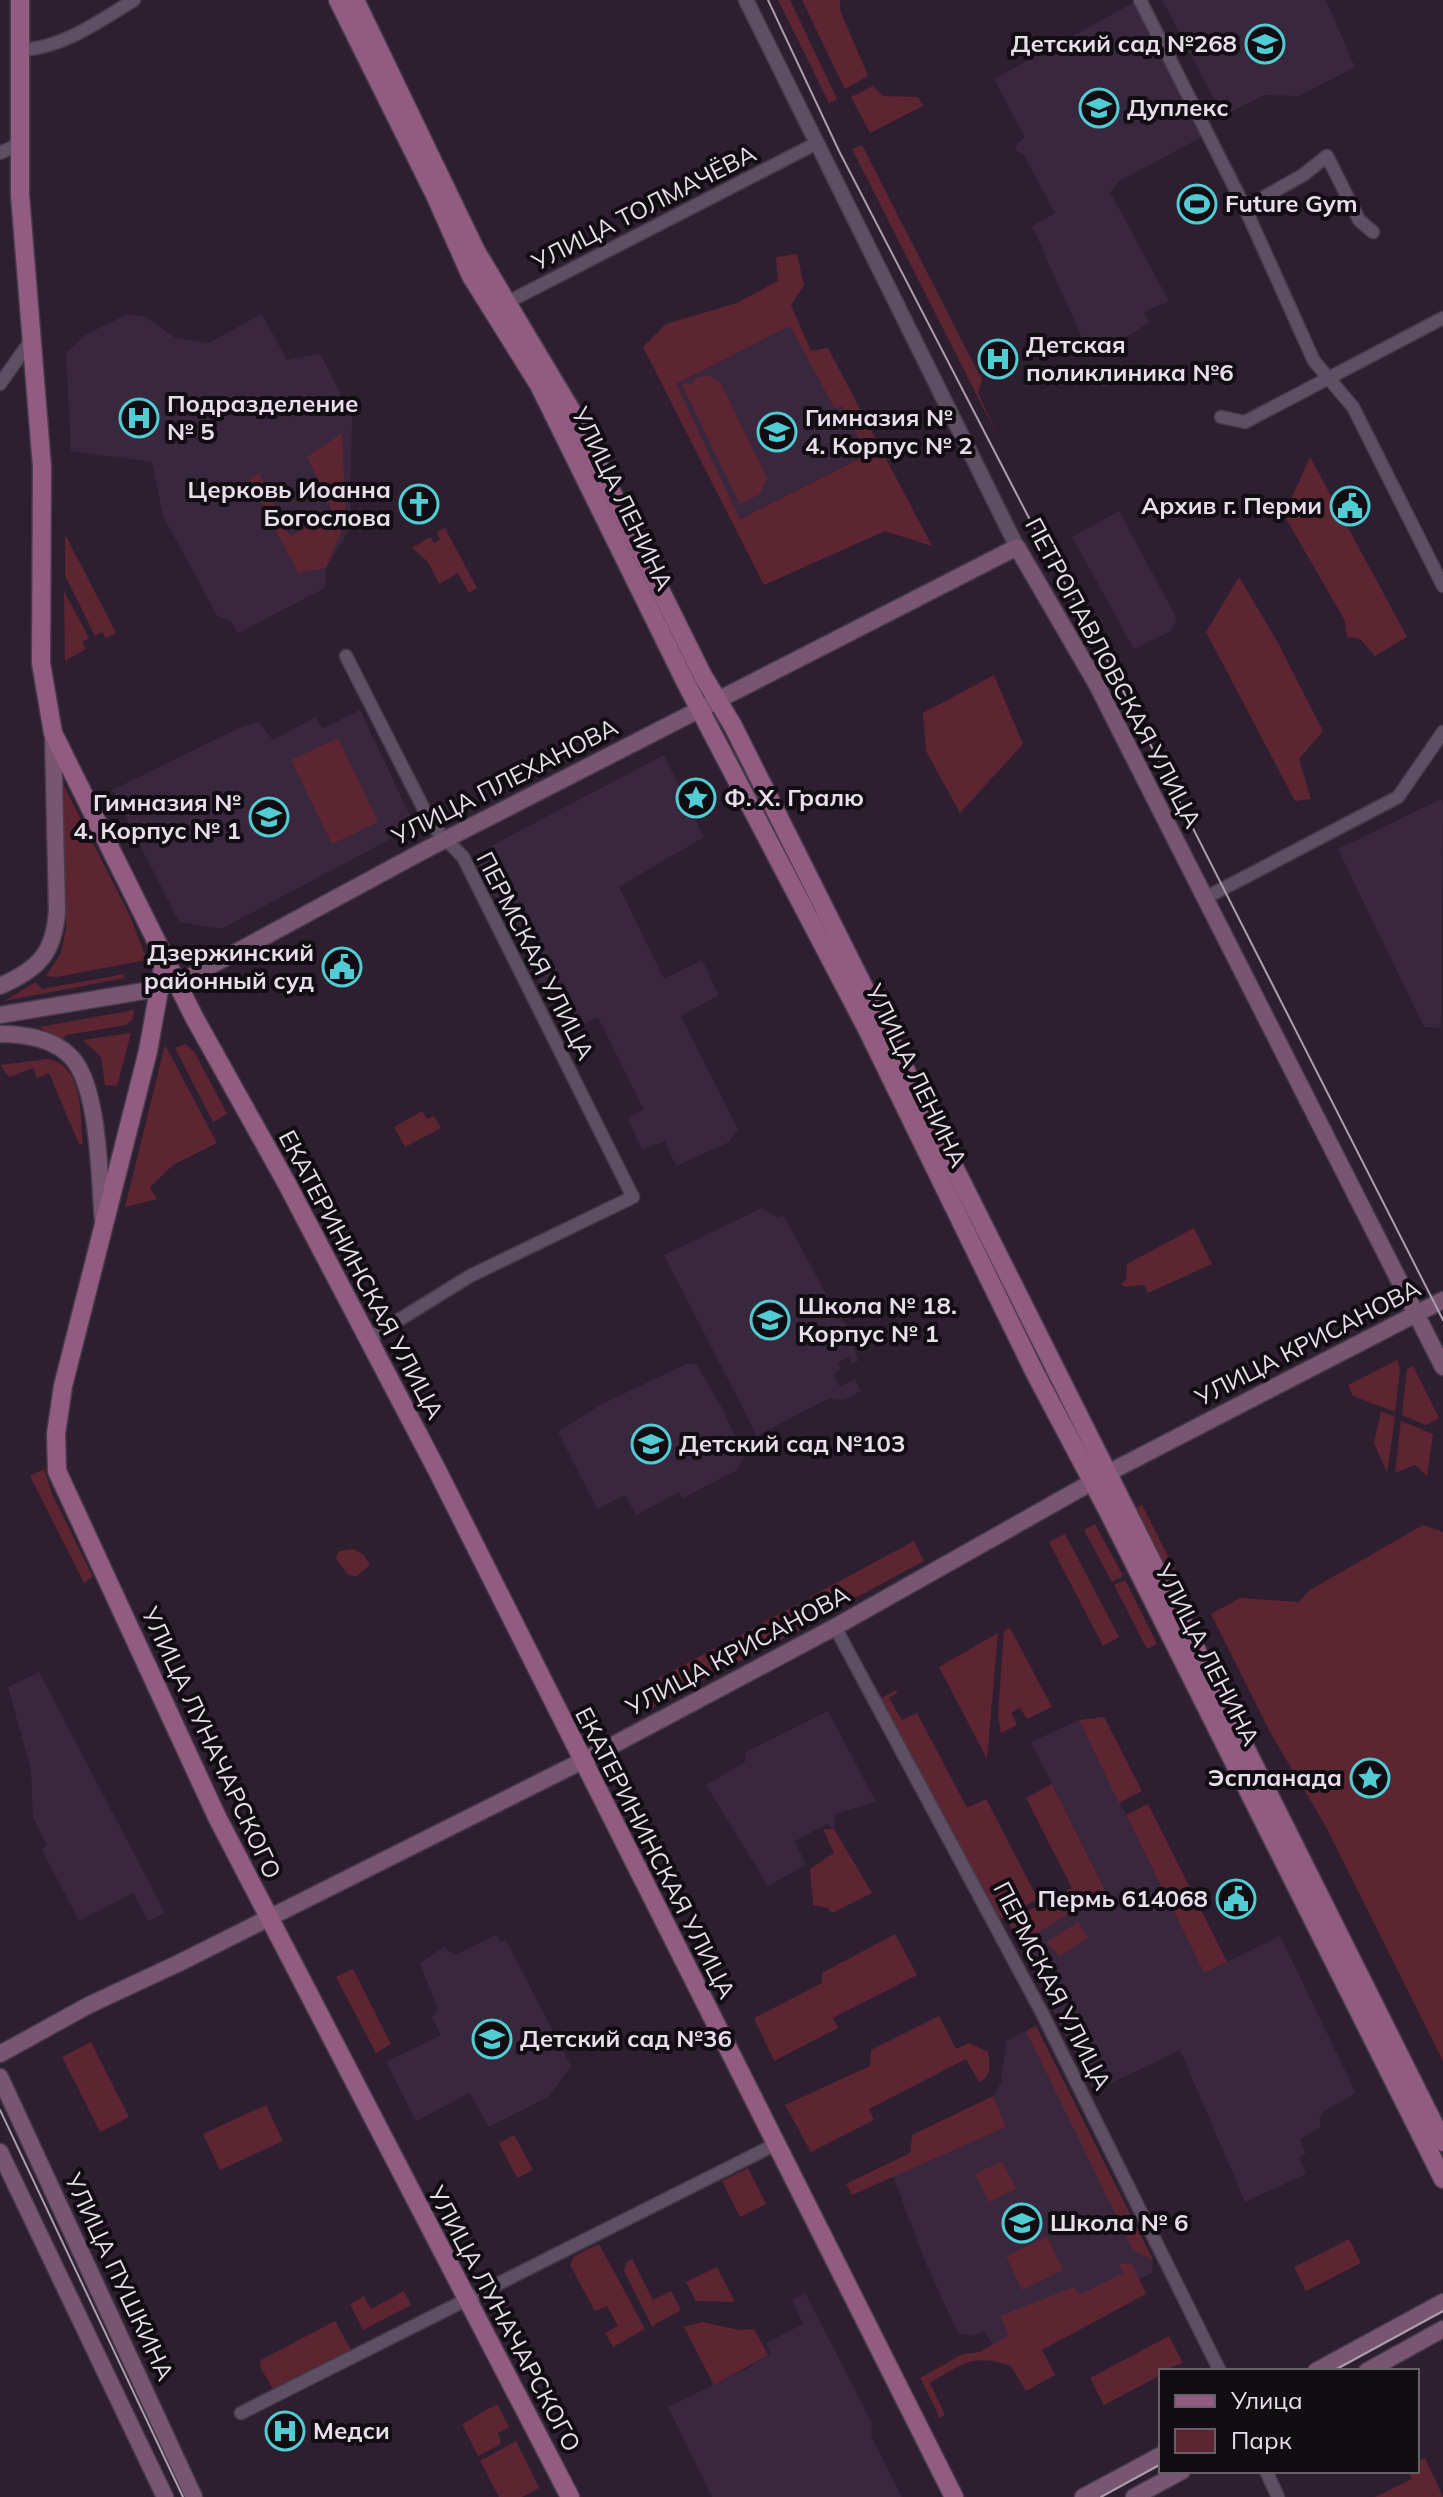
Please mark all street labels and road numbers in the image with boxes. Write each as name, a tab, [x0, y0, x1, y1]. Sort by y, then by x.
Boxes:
street label: УЛИЦА ТОЛМАЧЁВА	[526, 137, 761, 277]
street label: УЛИЦА ЛЕНИНА	[565, 401, 680, 595]
street label: ПЕТРОПАВЛОВСКАЯ УЛИЦА	[1019, 512, 1209, 833]
street label: УЛИЦА ПЛЕХАНОВА	[386, 711, 623, 852]
street label: ПЕРМСКАЯ УЛИЦА	[470, 846, 602, 1065]
street label: УЛИЦА ЛЕНИНА	[859, 978, 974, 1172]
street label: ЕКАТЕРИНИНСКАЯ УЛИЦА	[273, 1125, 451, 1425]
street label: УЛИЦА КРИСАНОВА	[1189, 1272, 1426, 1412]
street label: УЛИЦА ЛЕНИНА	[1149, 1558, 1267, 1751]
street label: УЛИЦА КРИСАНОВА	[620, 1578, 855, 1722]
street label: УЛИЦА ЛУНАЧАРСКОГО	[135, 1601, 288, 1883]
street label: ЕКАТЕРИНИНСКАЯ УЛИЦА	[569, 1702, 743, 2004]
street label: ПЕРМСКАЯ УЛИЦА	[987, 1876, 1119, 2095]
street label: УЛИЦА ПУШКИНА	[58, 2167, 181, 2385]
street label: УЛИЦА ЛУНАЧАРСКОГО	[422, 2180, 588, 2456]

